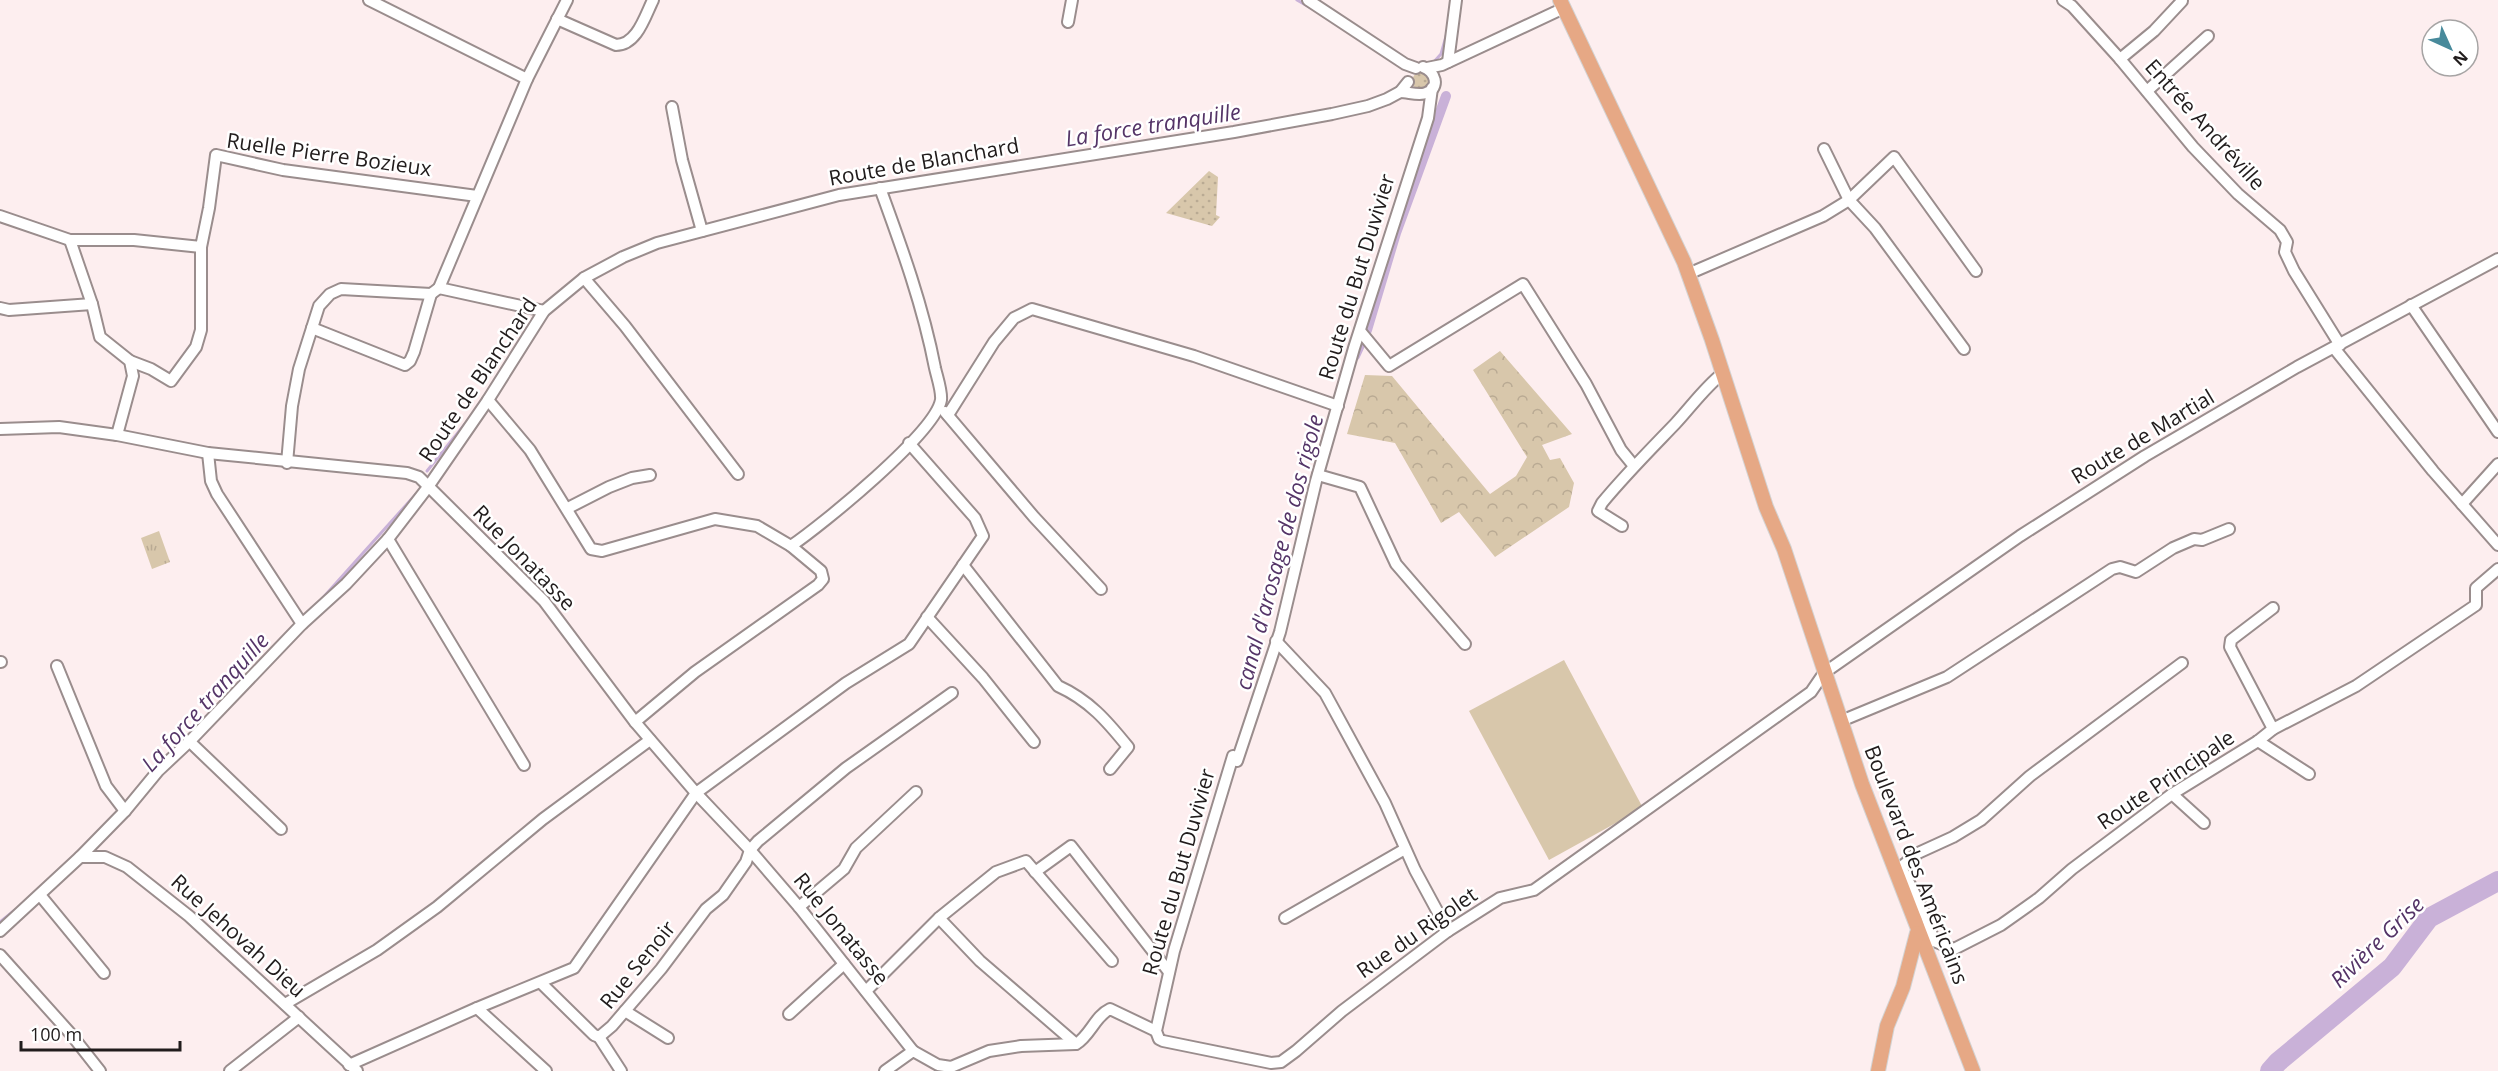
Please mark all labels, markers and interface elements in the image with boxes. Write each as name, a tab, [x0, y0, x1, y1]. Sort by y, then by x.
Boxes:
north arrow	[2420, 18, 2480, 78]
text: N	[2448, 46, 2473, 71]
street label: Entrée Andréville	[2139, 53, 2272, 196]
water label: La force tranquille	[1063, 95, 1243, 153]
street label: Ruelle Pierre Bozieux	[225, 126, 433, 182]
street label: Route de Blanchard	[826, 130, 1021, 192]
street label: Route du But Duvivier	[1311, 170, 1401, 383]
street label: Route de Blanchard	[412, 292, 543, 467]
street label: Route de Martial	[2066, 382, 2219, 490]
water label: canal d'arosage de dos rigole	[1227, 411, 1329, 693]
street label: Rue Jonatasse	[467, 498, 582, 616]
water label: La force tranquille	[134, 625, 275, 777]
street label: Route Principale	[2091, 723, 2239, 835]
street label: Boulevard des Américains	[1858, 741, 1975, 988]
street label: Route du But Duvivier	[1135, 765, 1221, 978]
street label: Rue Jonatasse	[788, 866, 896, 990]
street label: Rue Jehovah Dieu	[165, 867, 312, 1003]
street label: Rue du Rigolet	[1351, 880, 1482, 984]
water label: Rivière Grise	[2323, 889, 2430, 994]
street label: Rue Senoir	[593, 914, 682, 1014]
scale bar	[21, 1014, 180, 1052]
text: 100 m	[30, 1022, 82, 1046]

